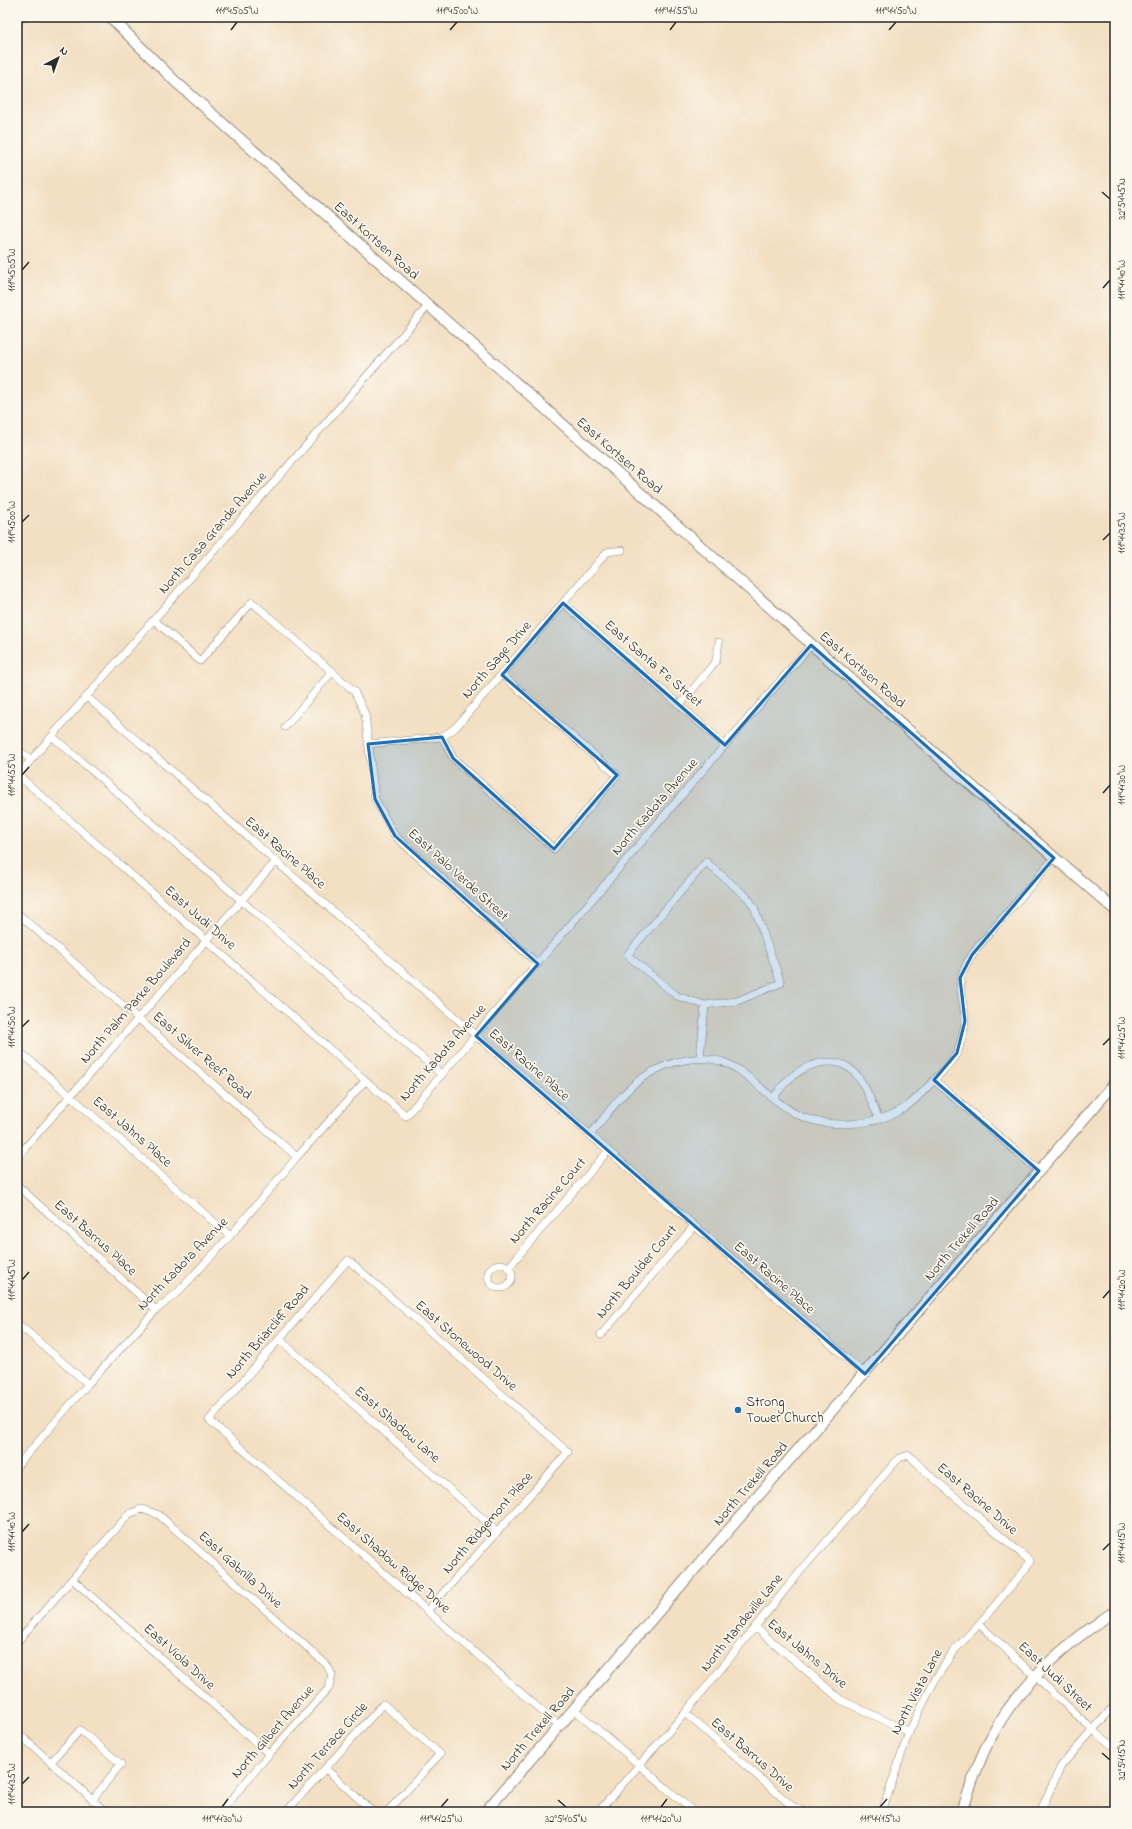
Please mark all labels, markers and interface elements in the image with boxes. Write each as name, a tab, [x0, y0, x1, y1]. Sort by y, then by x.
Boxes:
text: 111°45'05"W	[215, 4, 259, 19]
text: 111°45'00"W	[436, 4, 478, 19]
text: 111°44'55"W	[654, 4, 698, 19]
text: 111°44'50"W	[875, 4, 917, 19]
north arrow	[38, 38, 78, 78]
text: N	[56, 43, 72, 60]
text: 32°54'45"N	[1115, 178, 1130, 220]
street label: East Kortsen Road	[329, 197, 424, 285]
text: 111°45'05"W	[5, 248, 20, 292]
text: 111°44'40"W	[1115, 260, 1130, 300]
street label: East Kortsen Road	[571, 412, 667, 500]
street label: North Casa Grande Avenue	[154, 467, 273, 599]
text: 111°45'00"W	[5, 501, 20, 543]
text: 111°44'35"W	[1115, 512, 1130, 554]
street label: East Santa Fe Street	[599, 615, 707, 713]
street label: North Sage Drive	[457, 616, 538, 704]
street label: East Kortsen Road	[814, 626, 910, 714]
text: 111°44'55"W	[5, 753, 20, 797]
street label: North Kadota Avenue	[607, 753, 704, 860]
text: 111°44'30"W	[1115, 765, 1130, 805]
street label: East Racine Place	[240, 812, 331, 895]
street label: East Palo Verde Street	[403, 824, 513, 926]
street label: East Judi Drive	[159, 881, 241, 956]
street label: North Palm Parke Boulevard	[75, 933, 197, 1069]
street label: North Kadota Avenue	[395, 999, 492, 1106]
text: 111°44'50"W	[5, 1006, 20, 1048]
street label: East Silver Reef Road	[148, 1007, 256, 1105]
text: 111°44'25"W	[1115, 1017, 1130, 1059]
street label: East Racine Place	[484, 1024, 575, 1107]
street label: East Jahns Place	[88, 1091, 177, 1173]
street label: North Racine Court	[504, 1153, 592, 1249]
street label: North Trekell Road	[919, 1192, 1005, 1286]
street label: East Barrus Place	[49, 1195, 142, 1282]
street label: North Kadota Avenue	[133, 1212, 234, 1316]
street label: North Boulder Court	[591, 1220, 683, 1324]
street label: East Racine Place	[729, 1237, 820, 1320]
text: 111°44'45"W	[5, 1259, 20, 1301]
text: 111°44'20"W	[1115, 1269, 1130, 1310]
street label: North Briarcliff Road	[221, 1280, 315, 1384]
street label: East Stonewood Drive	[410, 1296, 522, 1397]
street label: East Shadow Lane	[349, 1382, 445, 1469]
place label: Strong Tower Church	[746, 1392, 824, 1429]
marker: Strong Tower Church	[733, 1405, 743, 1415]
street label: North Trekell Road	[708, 1437, 794, 1531]
street label: East Racine Drive	[932, 1458, 1023, 1541]
street label: North Ridgemont Place	[438, 1467, 540, 1579]
street label: East Shadow Ridge Drive	[330, 1507, 455, 1620]
text: 111°44'40"W	[5, 1512, 20, 1552]
text: 111°44'15"W	[1115, 1523, 1130, 1563]
street label: East Gabrilla Drive	[193, 1526, 287, 1614]
street label: North Mandeville Lane	[696, 1569, 789, 1677]
street label: East Jahns Drive	[762, 1614, 852, 1694]
street label: East Viola Drive	[138, 1619, 220, 1696]
street label: East Judi Street	[1013, 1637, 1097, 1717]
street label: North Vista Lane	[886, 1645, 949, 1739]
street label: North Gilbert Avenue	[226, 1680, 320, 1783]
street label: North Trekell Road	[495, 1682, 581, 1776]
street label: North Terrace Circle	[283, 1697, 374, 1795]
street label: East Barrus Drive	[706, 1713, 799, 1798]
text: 32°54'15"N	[1115, 1739, 1130, 1780]
text: 111°44'35"W	[5, 1763, 20, 1805]
text: 111°44'30"W	[202, 1812, 242, 1827]
text: 111°44'25"W	[420, 1812, 462, 1827]
text: 32°54'05"N	[545, 1812, 587, 1827]
text: 111°44'20"W	[641, 1812, 682, 1827]
text: 111°44'15"W	[860, 1812, 900, 1827]

